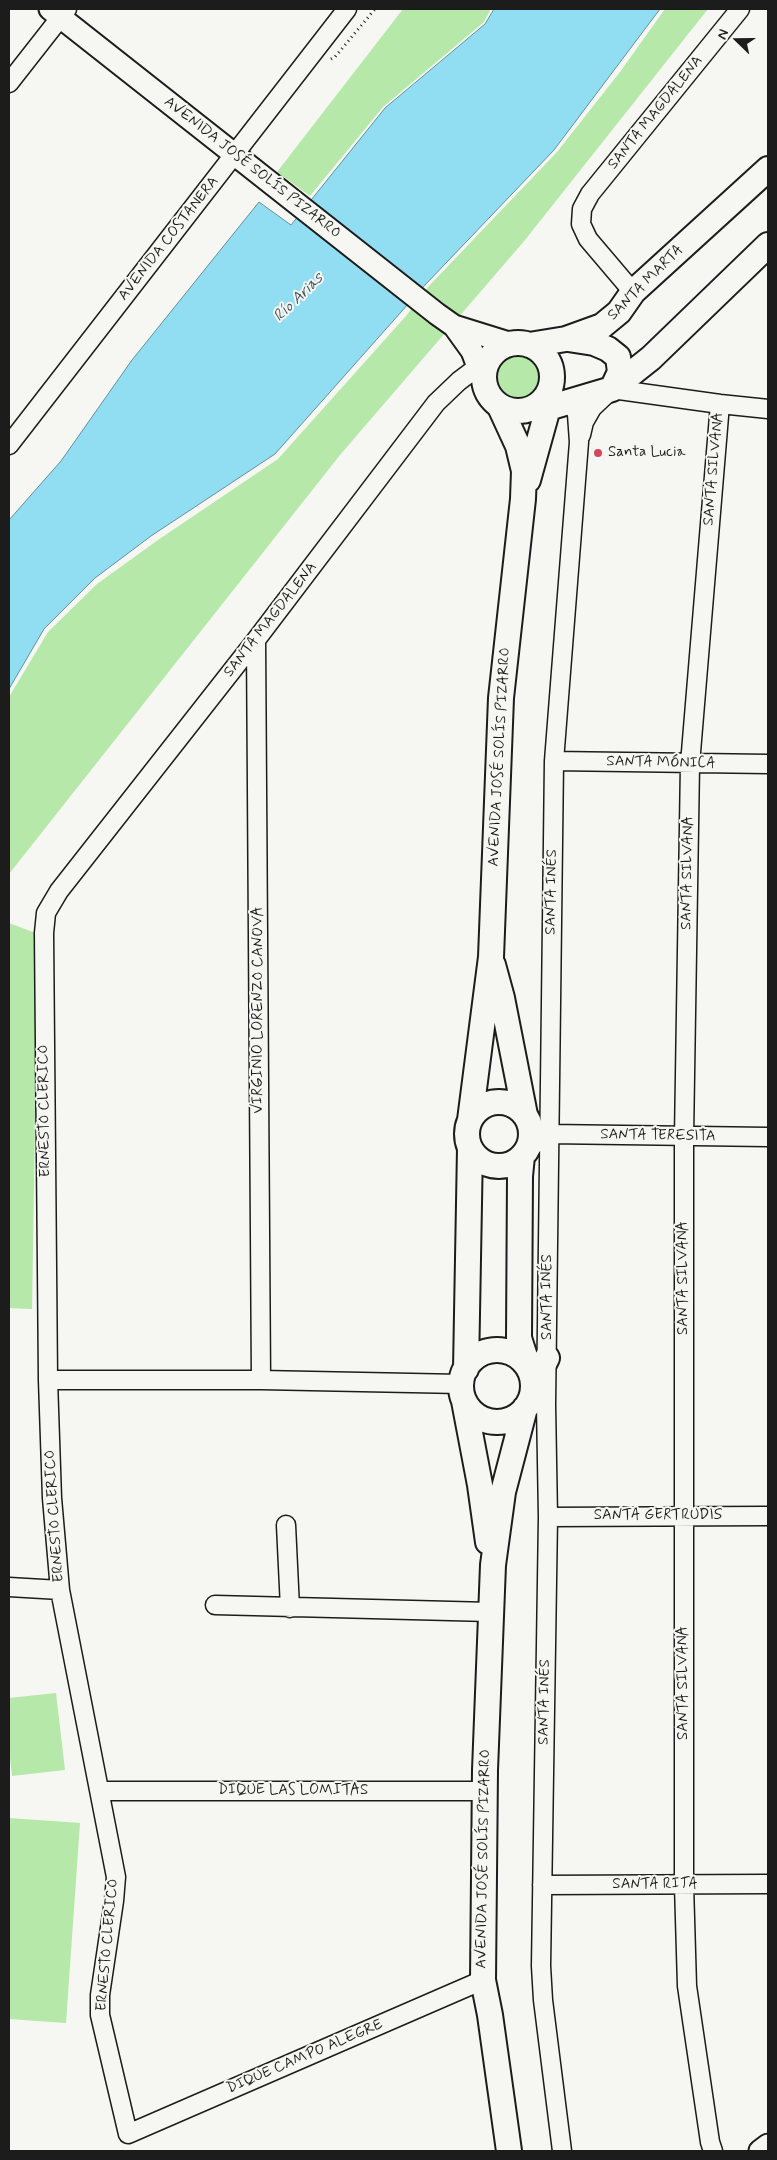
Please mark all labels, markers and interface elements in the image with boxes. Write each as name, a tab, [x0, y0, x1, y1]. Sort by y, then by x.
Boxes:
north arrow	[712, 15, 762, 65]
text: N	[713, 27, 733, 42]
street label: SANTA MAGDALENA	[605, 53, 707, 173]
street label: AVENIDA JOSÉ SOLÍS PIZARRO	[160, 93, 344, 243]
street label: AVENIDA COSTANERA	[115, 173, 223, 305]
street label: SANTA MARTA	[604, 241, 688, 325]
water label: Río Arias	[270, 270, 328, 326]
street label: SANTA SILVANA	[700, 411, 728, 527]
place label: Santa Lucia	[608, 444, 685, 462]
marker: Santa Lucia	[592, 447, 604, 459]
street label: SANTA MAGDALENA	[221, 559, 321, 681]
street label: AVENIDA JOSÉ SOLÍS PIZARRO	[485, 647, 515, 867]
street label: SANTA MÓNICA	[606, 753, 716, 773]
street label: SANTA SILVANA	[678, 816, 698, 930]
street label: SANTA INÉS	[542, 849, 562, 935]
street label: VIRGINIO LORENZO CANOVA	[250, 906, 268, 1114]
street label: ERNESTO CLERICO	[35, 1044, 55, 1178]
street label: SANTA TERESITA	[600, 1126, 716, 1146]
street label: SANTA SILVANA	[675, 1221, 693, 1335]
street label: SANTA INÉS	[539, 1254, 557, 1340]
street label: ERNESTO CLERICO	[41, 1449, 69, 1583]
street label: SANTA GERTRUDIS	[594, 1507, 722, 1525]
street label: SANTA SILVANA	[675, 1626, 693, 1740]
street label: SANTA INÉS	[535, 1659, 555, 1745]
street label: AVENIDA JOSÉ SOLÍS PIZARRO	[473, 1749, 495, 1969]
street label: DIQUE LAS LOMITAS	[218, 1782, 368, 1800]
street label: SANTA RITA	[612, 1876, 698, 1894]
street label: ERNESTO CLERICO	[93, 1878, 123, 2012]
street label: DIQUE CAMPO ALEGRE	[224, 2016, 386, 2098]

